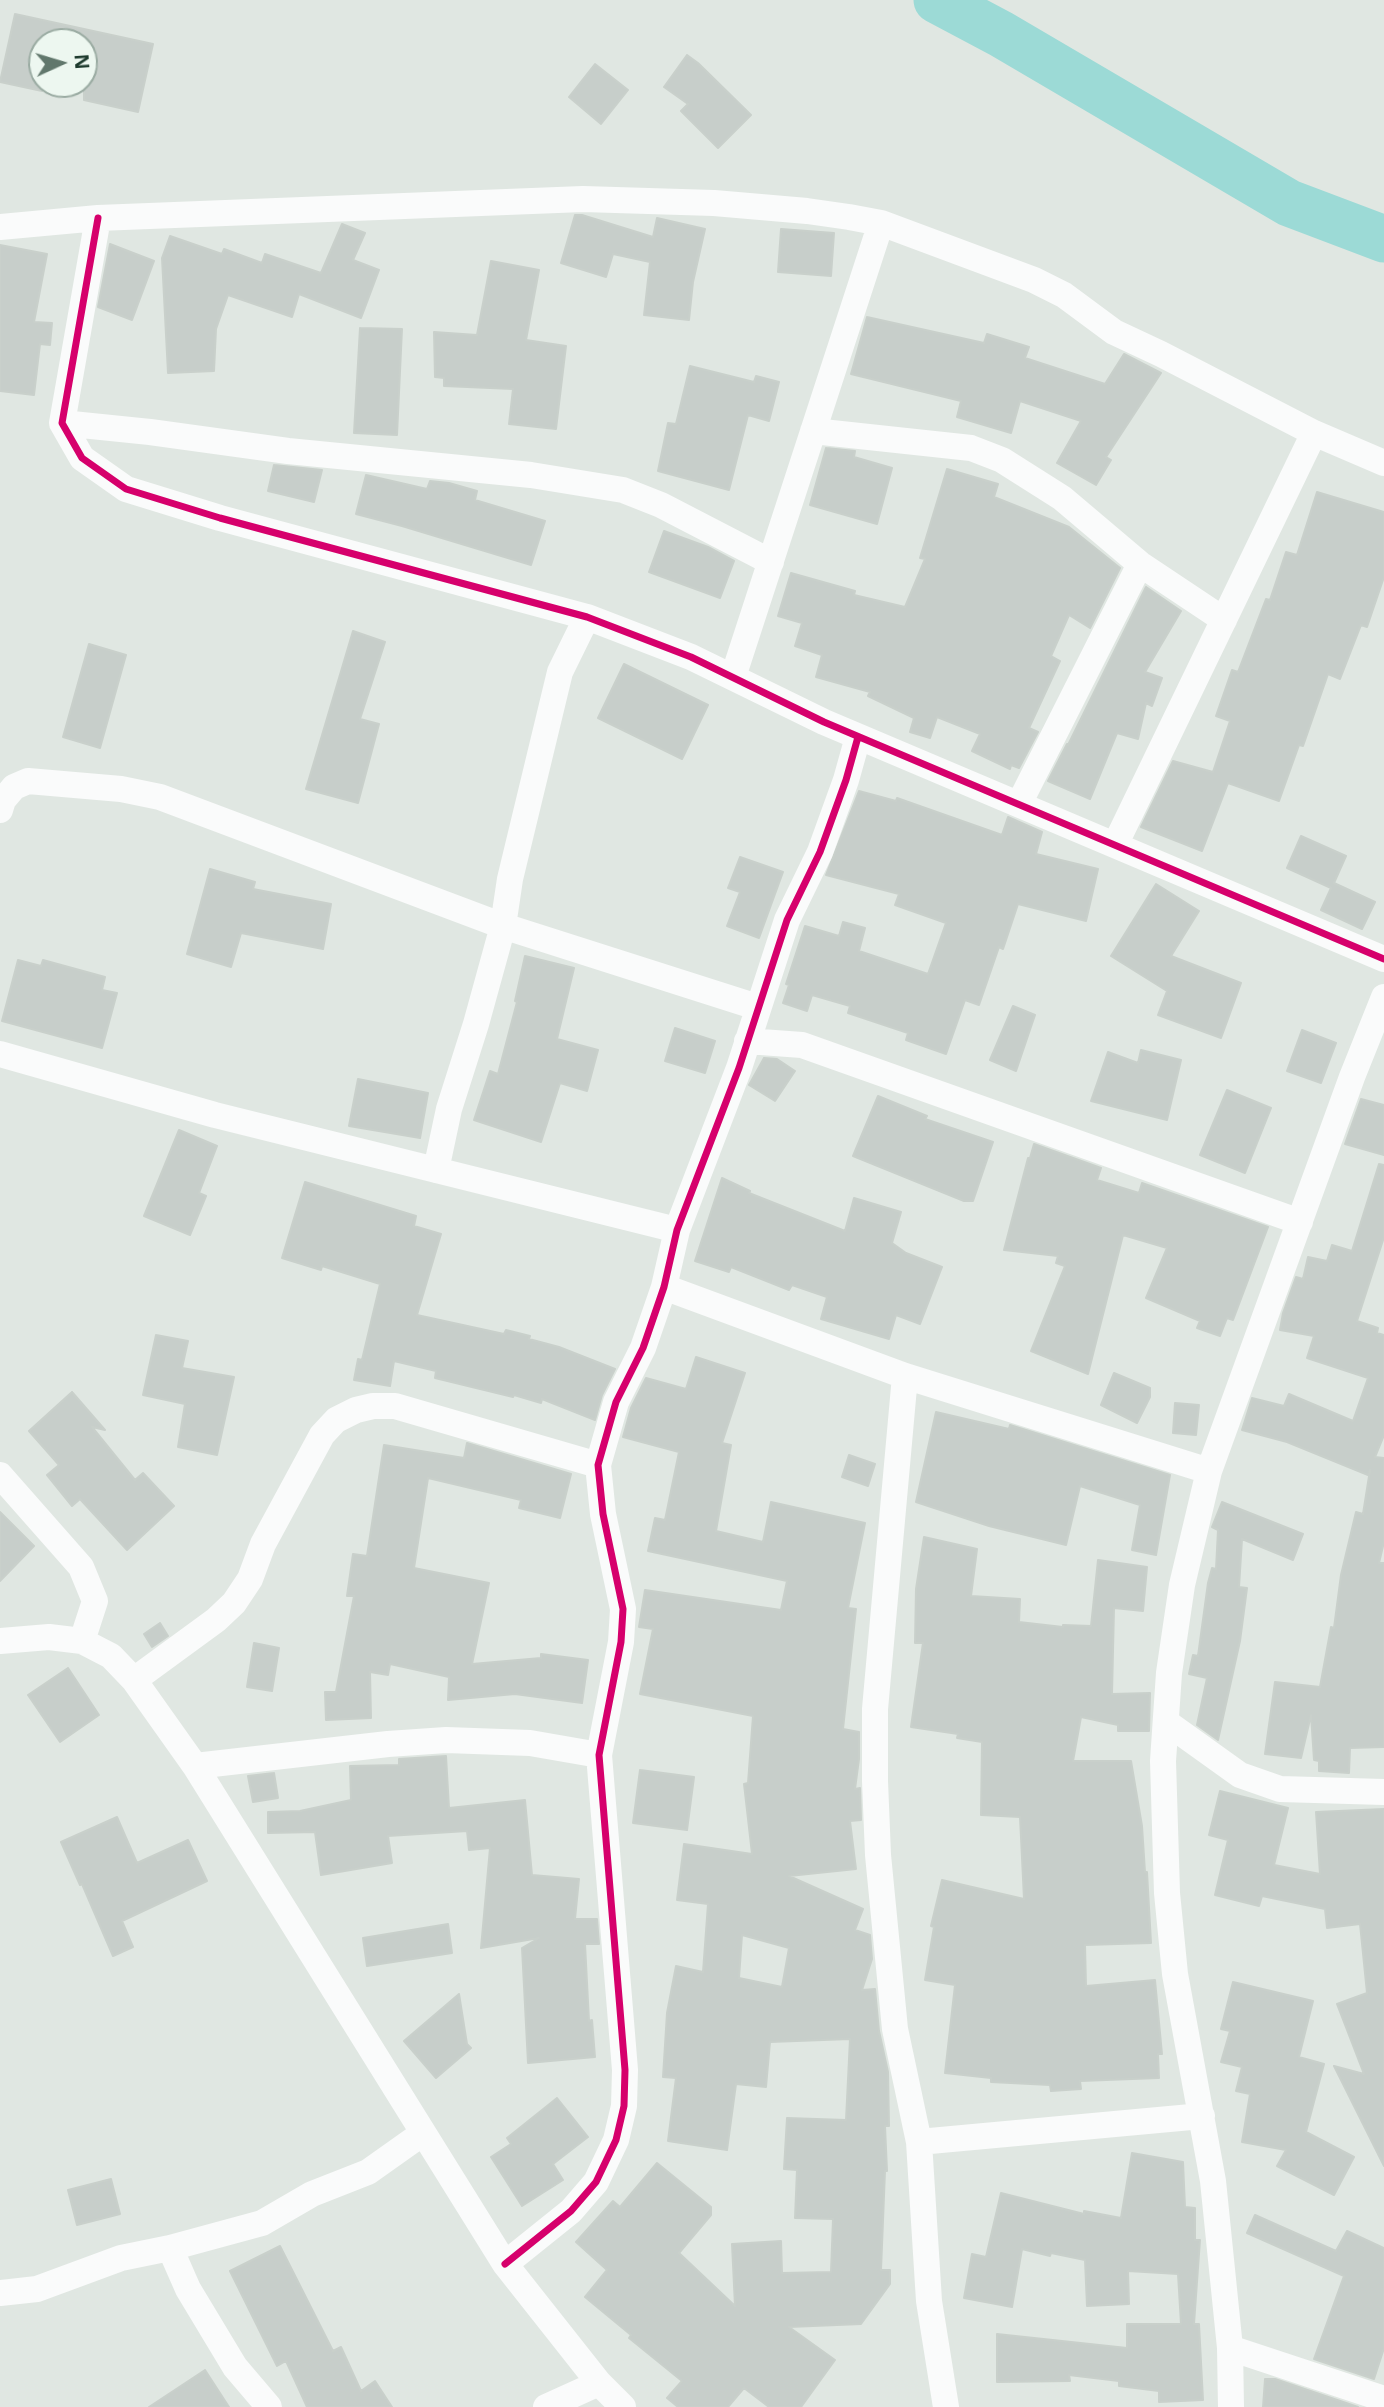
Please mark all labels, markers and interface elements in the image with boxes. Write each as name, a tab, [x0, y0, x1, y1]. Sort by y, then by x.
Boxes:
north arrow	[28, 28, 98, 98]
text: N	[68, 53, 95, 70]

